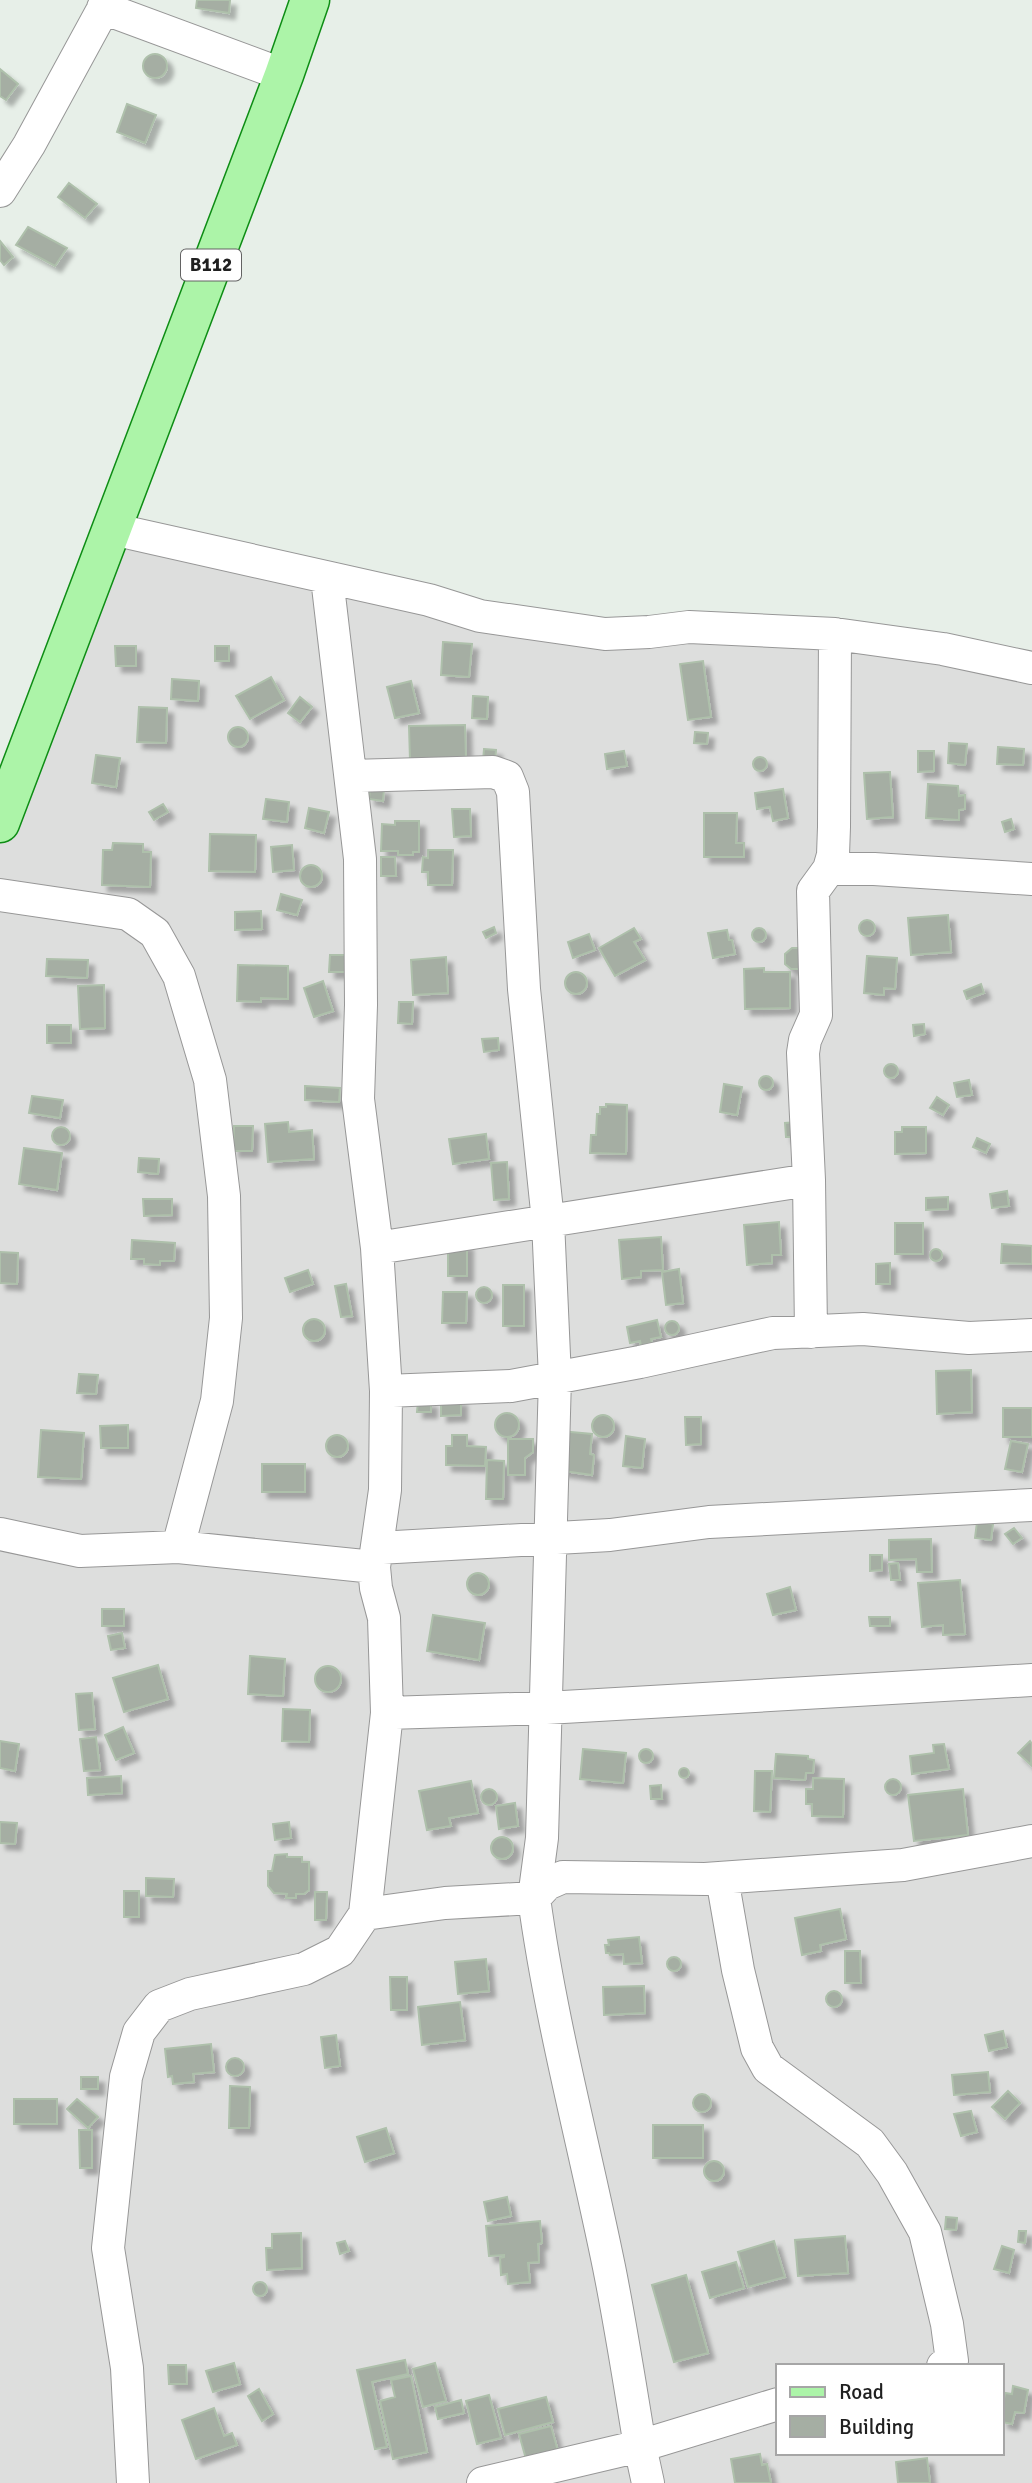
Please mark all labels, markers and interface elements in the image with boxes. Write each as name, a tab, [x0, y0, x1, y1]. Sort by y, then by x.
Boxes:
road number: B112	[181, 249, 241, 280]
legend	[776, 2364, 1004, 2455]
text: Road	[839, 2379, 884, 2405]
text: Building	[839, 2414, 914, 2440]

